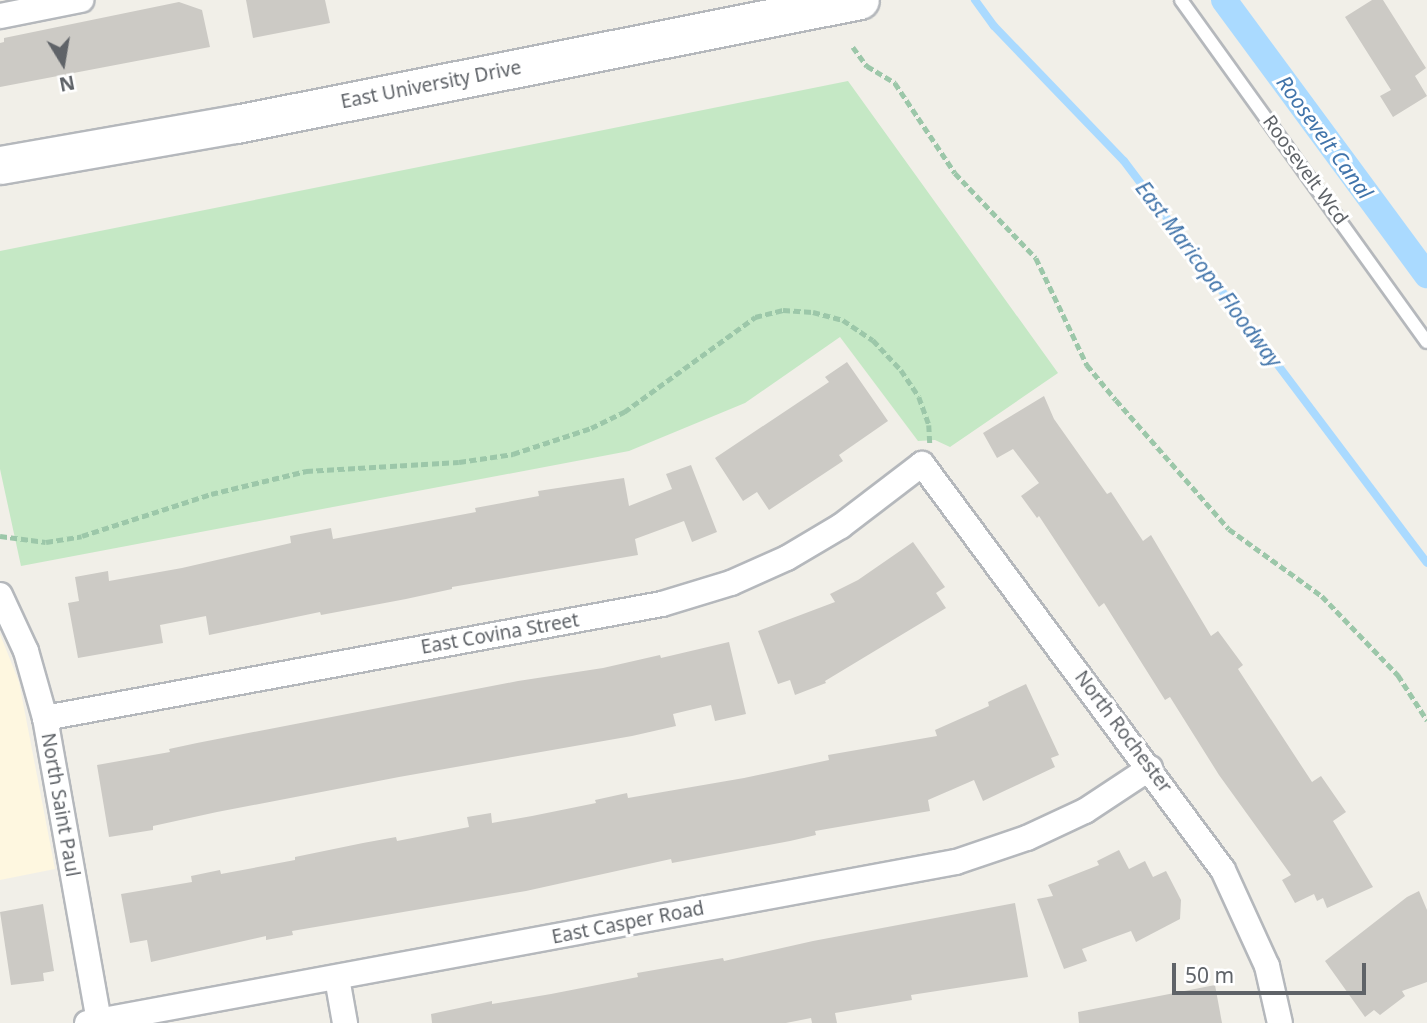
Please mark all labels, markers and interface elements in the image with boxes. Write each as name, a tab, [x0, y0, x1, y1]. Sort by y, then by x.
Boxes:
north arrow	[28, 28, 98, 98]
street label: East University Drive	[339, 56, 523, 114]
text: N	[57, 69, 77, 98]
water label: Roosevelt Canal	[1272, 70, 1378, 204]
street label: Roosevelt Wcd	[1258, 111, 1352, 229]
water label: East Maricopa Floodway	[1131, 176, 1287, 372]
street label: East Covina Street	[419, 609, 581, 659]
street label: North Rochester	[1070, 667, 1176, 797]
street label: North Saint Paul	[36, 731, 84, 879]
street label: East Casper Road	[550, 897, 706, 949]
scale bar	[1175, 950, 1369, 994]
text: 50 m	[1185, 961, 1234, 989]

